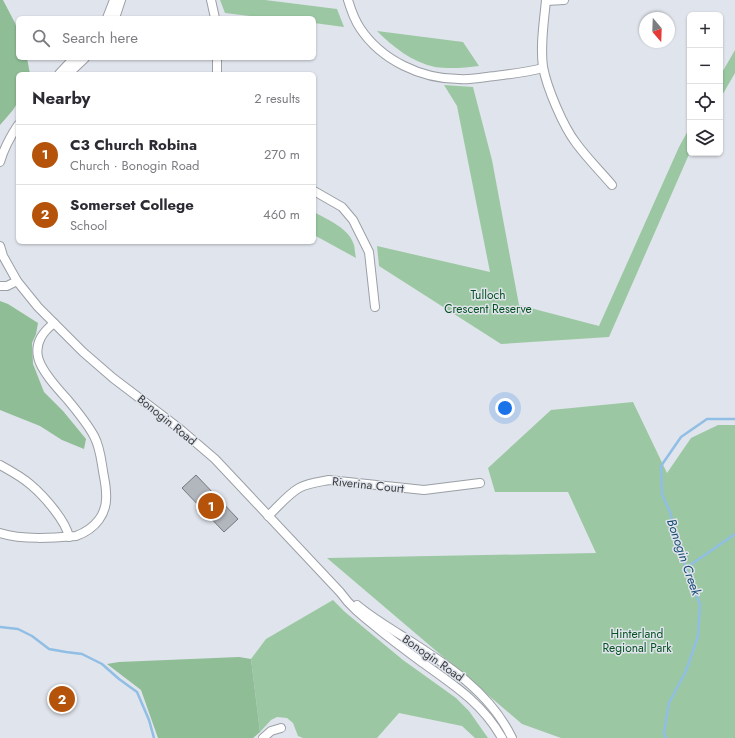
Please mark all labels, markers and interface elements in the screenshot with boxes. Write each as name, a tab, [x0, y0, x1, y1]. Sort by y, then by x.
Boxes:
north arrow	[639, 12, 675, 48]
map controls	[687, 12, 723, 156]
button: +	[687, 12, 723, 48]
search box	[16, 16, 316, 60]
icon: search	[30, 27, 52, 49]
text: Search here	[62, 27, 138, 49]
button: −	[687, 48, 723, 84]
button: locate	[687, 84, 723, 120]
text: Nearby	[32, 86, 90, 110]
text: 2 results	[254, 89, 300, 108]
button: layers	[687, 120, 723, 156]
text: C3 Church Robina	[70, 134, 197, 156]
text: 1	[42, 145, 48, 164]
text: 270 m	[264, 145, 300, 164]
text: Church · Bonogin Road	[70, 156, 199, 175]
text: Somerset College	[70, 194, 194, 216]
text: 2	[41, 205, 49, 224]
text: 460 m	[263, 205, 300, 224]
text: School	[70, 216, 107, 235]
park label: Tulloch Crescent Reserve	[444, 286, 532, 318]
street label: Bonogin Road	[133, 390, 201, 450]
your location	[495, 398, 515, 418]
street label: Riverina Court	[331, 472, 405, 498]
pin: 1	[198, 491, 224, 521]
water label: Bonogin Creek	[662, 516, 706, 598]
park label: Hinterland Regional Park	[602, 625, 672, 657]
street label: Bonogin Road	[398, 630, 468, 686]
pin: 2	[49, 684, 75, 714]

